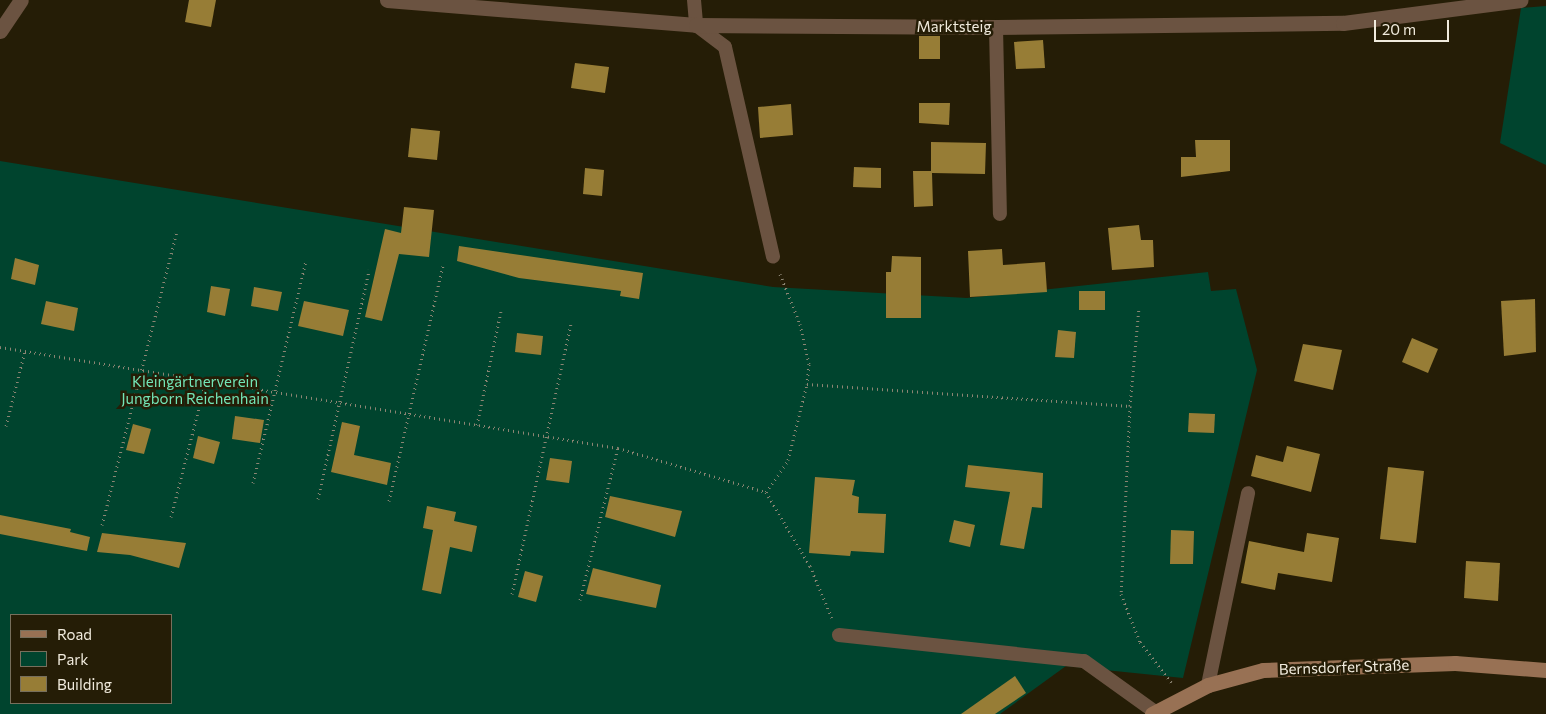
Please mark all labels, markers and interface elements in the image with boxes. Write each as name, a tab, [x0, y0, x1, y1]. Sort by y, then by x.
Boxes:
scale bar	[1376, 10, 1451, 42]
street label: Marktsteig	[916, 18, 992, 36]
text: 20 m	[1382, 20, 1416, 38]
park label: Kleingärtnerverein Jungborn Reichenhain	[121, 372, 269, 407]
legend	[10, 614, 172, 704]
text: Road	[57, 625, 92, 643]
text: Park	[57, 650, 88, 668]
street label: Bernsdorfer Straße	[1279, 656, 1409, 678]
text: Building	[57, 675, 112, 693]

